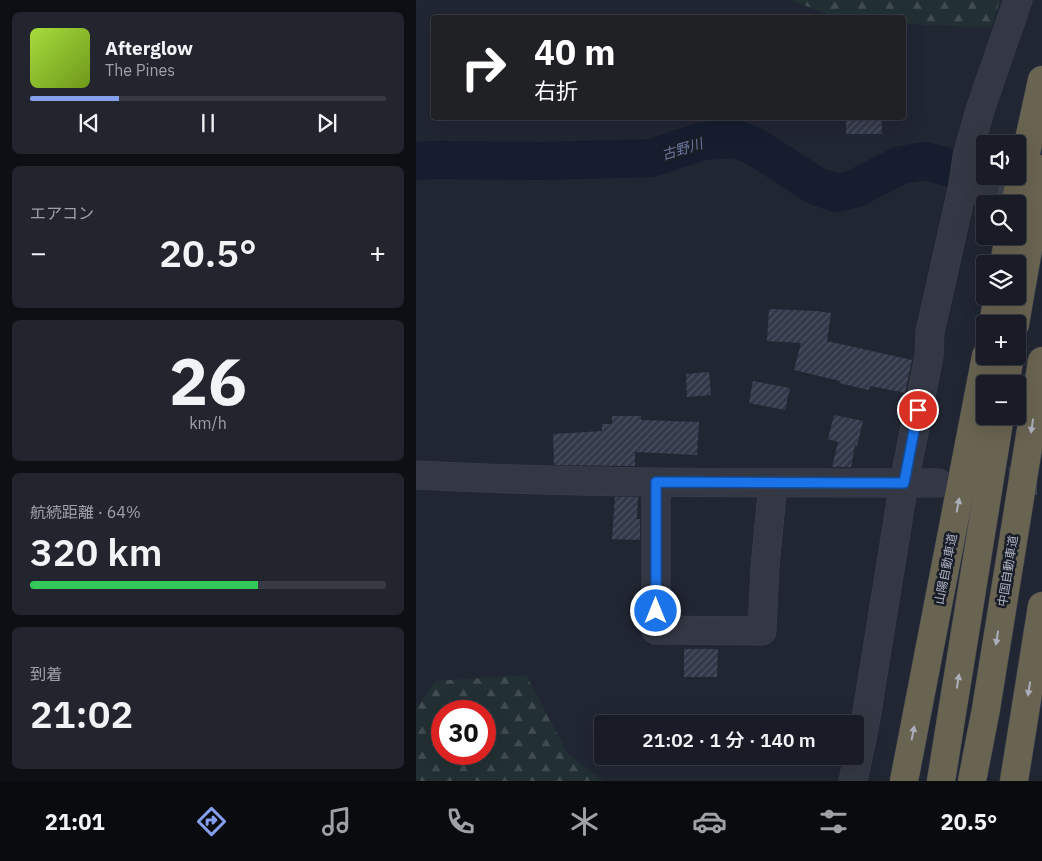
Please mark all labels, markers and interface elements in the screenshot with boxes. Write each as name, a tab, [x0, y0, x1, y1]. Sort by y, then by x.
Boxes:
text: 40 m	[534, 29, 616, 75]
icon: right	[451, 35, 516, 100]
text: Afterglow	[105, 36, 193, 60]
text: The Pines	[105, 60, 175, 80]
text: 右折	[534, 76, 578, 105]
icon: previous	[75, 109, 103, 137]
icon: pause	[194, 109, 222, 137]
icon: next	[313, 109, 341, 137]
water label: 古野川	[659, 134, 707, 164]
map controls	[976, 135, 1026, 425]
button: sound	[976, 135, 1026, 185]
button: search	[976, 195, 1026, 245]
text: エアコン	[30, 203, 94, 223]
text: 20.5°	[159, 228, 257, 277]
text: −	[30, 234, 47, 271]
text: +	[369, 234, 386, 271]
button: layers	[976, 255, 1026, 305]
button: +	[976, 315, 1026, 365]
text: 26	[169, 338, 247, 423]
button: −	[976, 375, 1026, 425]
pin	[897, 389, 939, 431]
icon: arrive	[904, 396, 932, 424]
text: km/h	[189, 413, 227, 433]
one-way arrow	[1027, 418, 1035, 434]
one-way arrow	[954, 497, 962, 513]
text: 航続距離 · 64%	[30, 502, 141, 522]
text: 320 km	[30, 527, 162, 576]
street label: 山陽自動車道	[931, 532, 960, 606]
street label: 中国自動車道	[994, 534, 1021, 608]
position arrow	[629, 584, 681, 636]
one-way arrow	[993, 631, 1001, 647]
text: 到着	[30, 664, 62, 684]
one-way arrow	[954, 673, 962, 689]
one-way arrow	[1024, 681, 1032, 697]
text: 21:02	[30, 689, 133, 738]
speed limit sign: 30	[431, 700, 496, 765]
one-way arrow	[910, 725, 918, 741]
text: 21:02 · 1 分 · 140 m	[642, 728, 816, 752]
icon: directions	[194, 804, 229, 839]
icon: music	[319, 804, 354, 839]
icon: phone	[443, 804, 478, 839]
icon: climate	[567, 804, 602, 839]
icon: car	[692, 804, 727, 839]
icon: filters	[816, 804, 851, 839]
text: 21:01	[45, 807, 105, 836]
text: 20.5°	[940, 807, 997, 836]

